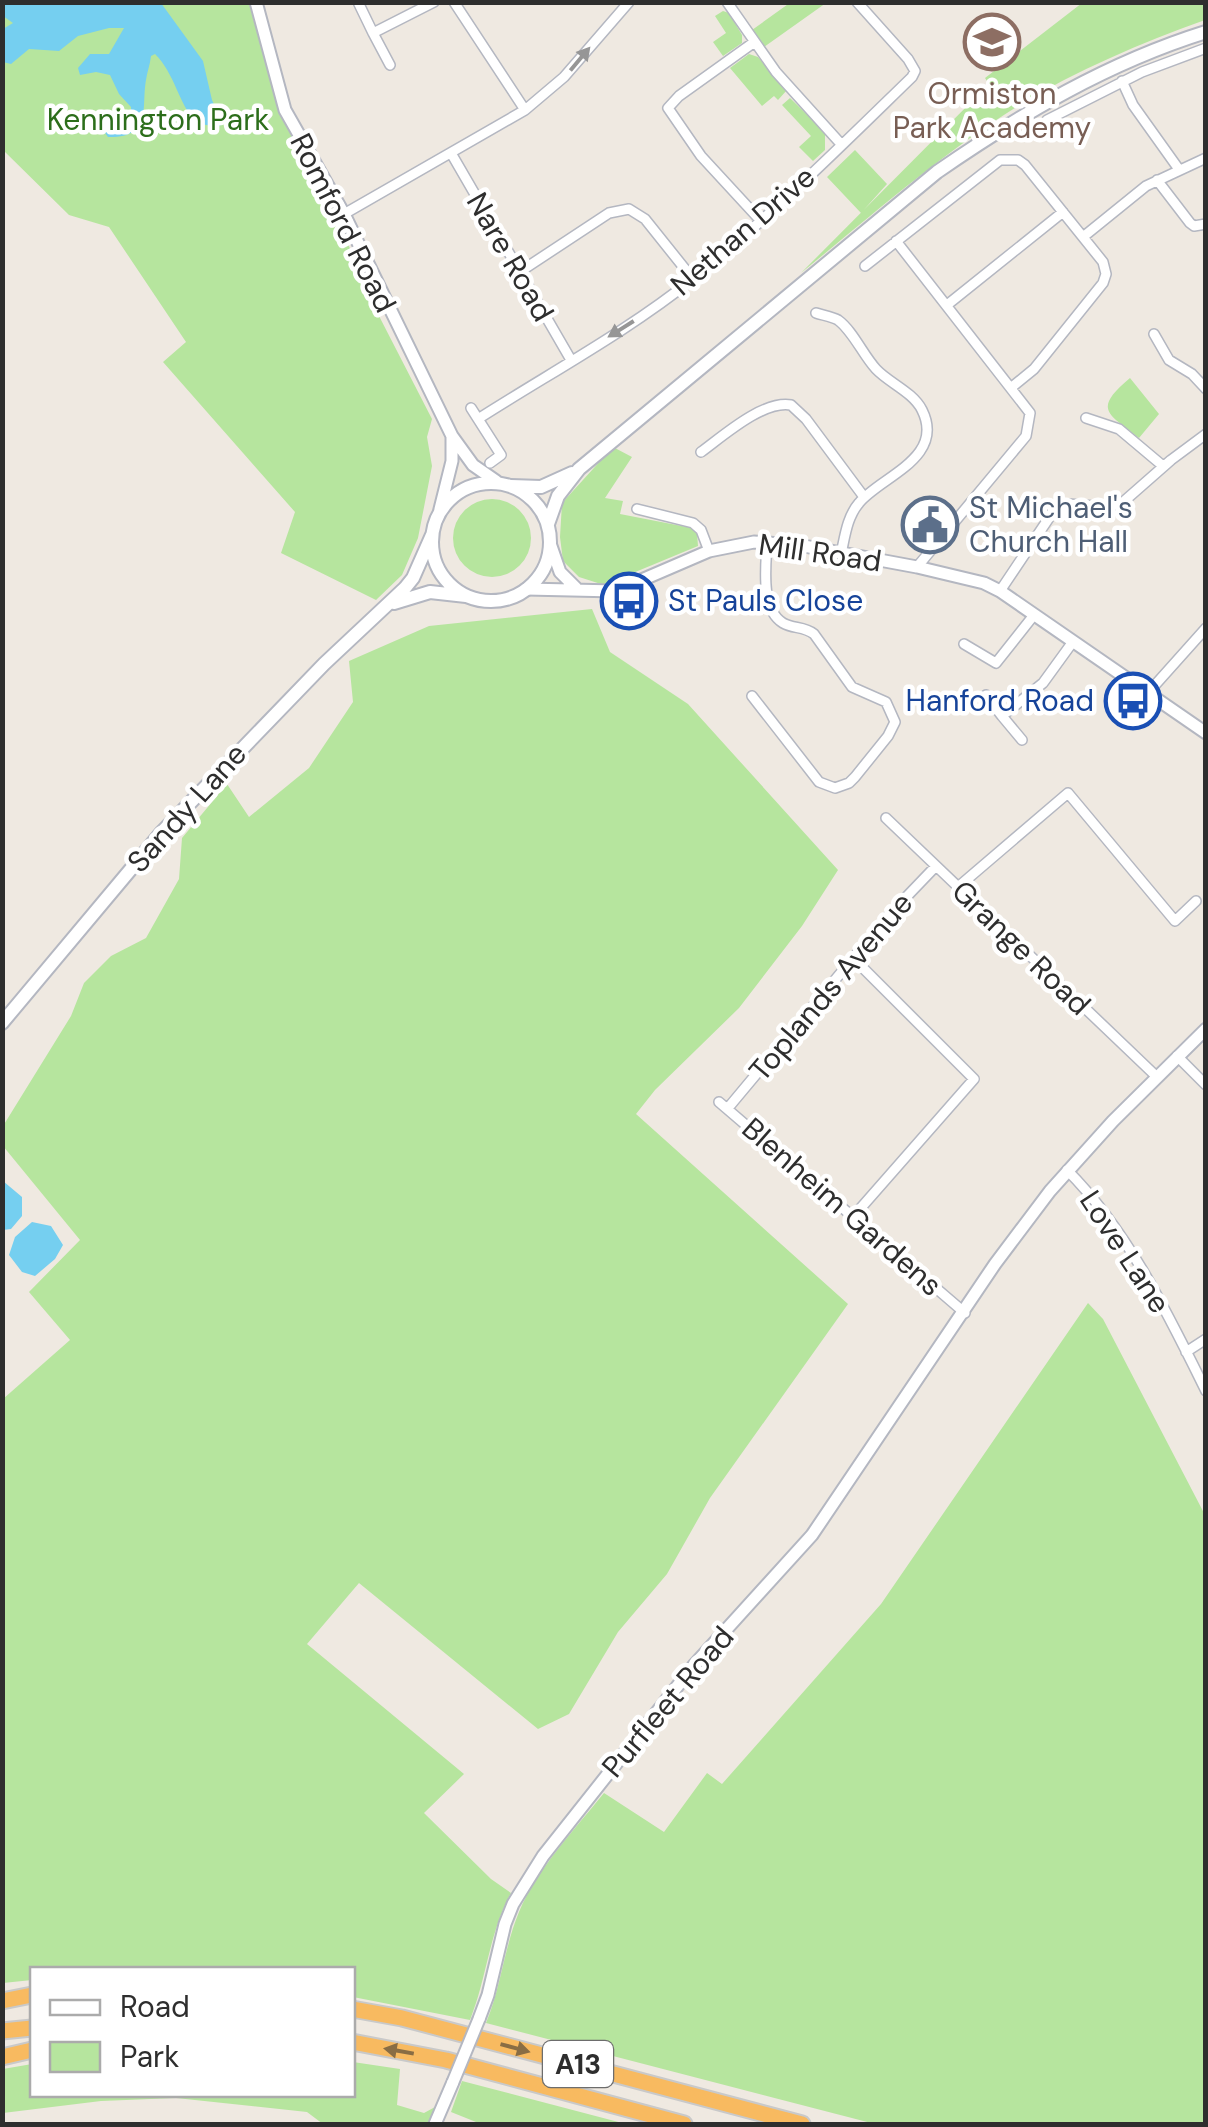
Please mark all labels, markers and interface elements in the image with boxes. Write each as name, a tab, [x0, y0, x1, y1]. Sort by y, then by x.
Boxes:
school or university icon: Ormiston Park Academy	[962, 12, 1022, 72]
one-way arrow	[569, 46, 590, 71]
place label: Ormiston Park Academy	[893, 74, 1092, 147]
park label: Kennington Park	[47, 100, 269, 139]
street label: Romford Road	[282, 127, 405, 319]
street label: Nethan Drive	[662, 157, 823, 304]
street label: Nare Road	[458, 185, 563, 328]
one-way arrow	[607, 319, 634, 337]
place label: St Michael's Church Hall	[969, 488, 1133, 561]
public building icon: St Michael's Church Hall	[900, 495, 960, 555]
street label: Mill Road	[756, 525, 884, 580]
bus stop icon: St Pauls Close	[599, 571, 659, 631]
place label: St Pauls Close	[668, 581, 863, 620]
bus stop icon: Hanford Road	[1103, 671, 1163, 731]
place label: Hanford Road	[905, 681, 1094, 720]
street label: Sandy Lane	[118, 735, 255, 880]
street label: Grange Road	[944, 872, 1099, 1024]
street label: Toplands Avenue	[740, 884, 921, 1089]
street label: Blenheim Gardens	[734, 1109, 951, 1304]
street label: Love Lane	[1071, 1183, 1180, 1321]
street label: Purfleet Road	[593, 1618, 742, 1785]
legend	[30, 1967, 355, 2097]
text: Road	[120, 1987, 190, 2026]
text: Park	[120, 2037, 179, 2076]
one-way arrow	[500, 2040, 531, 2056]
road number: A13	[543, 2041, 613, 2087]
one-way arrow	[383, 2043, 415, 2058]

